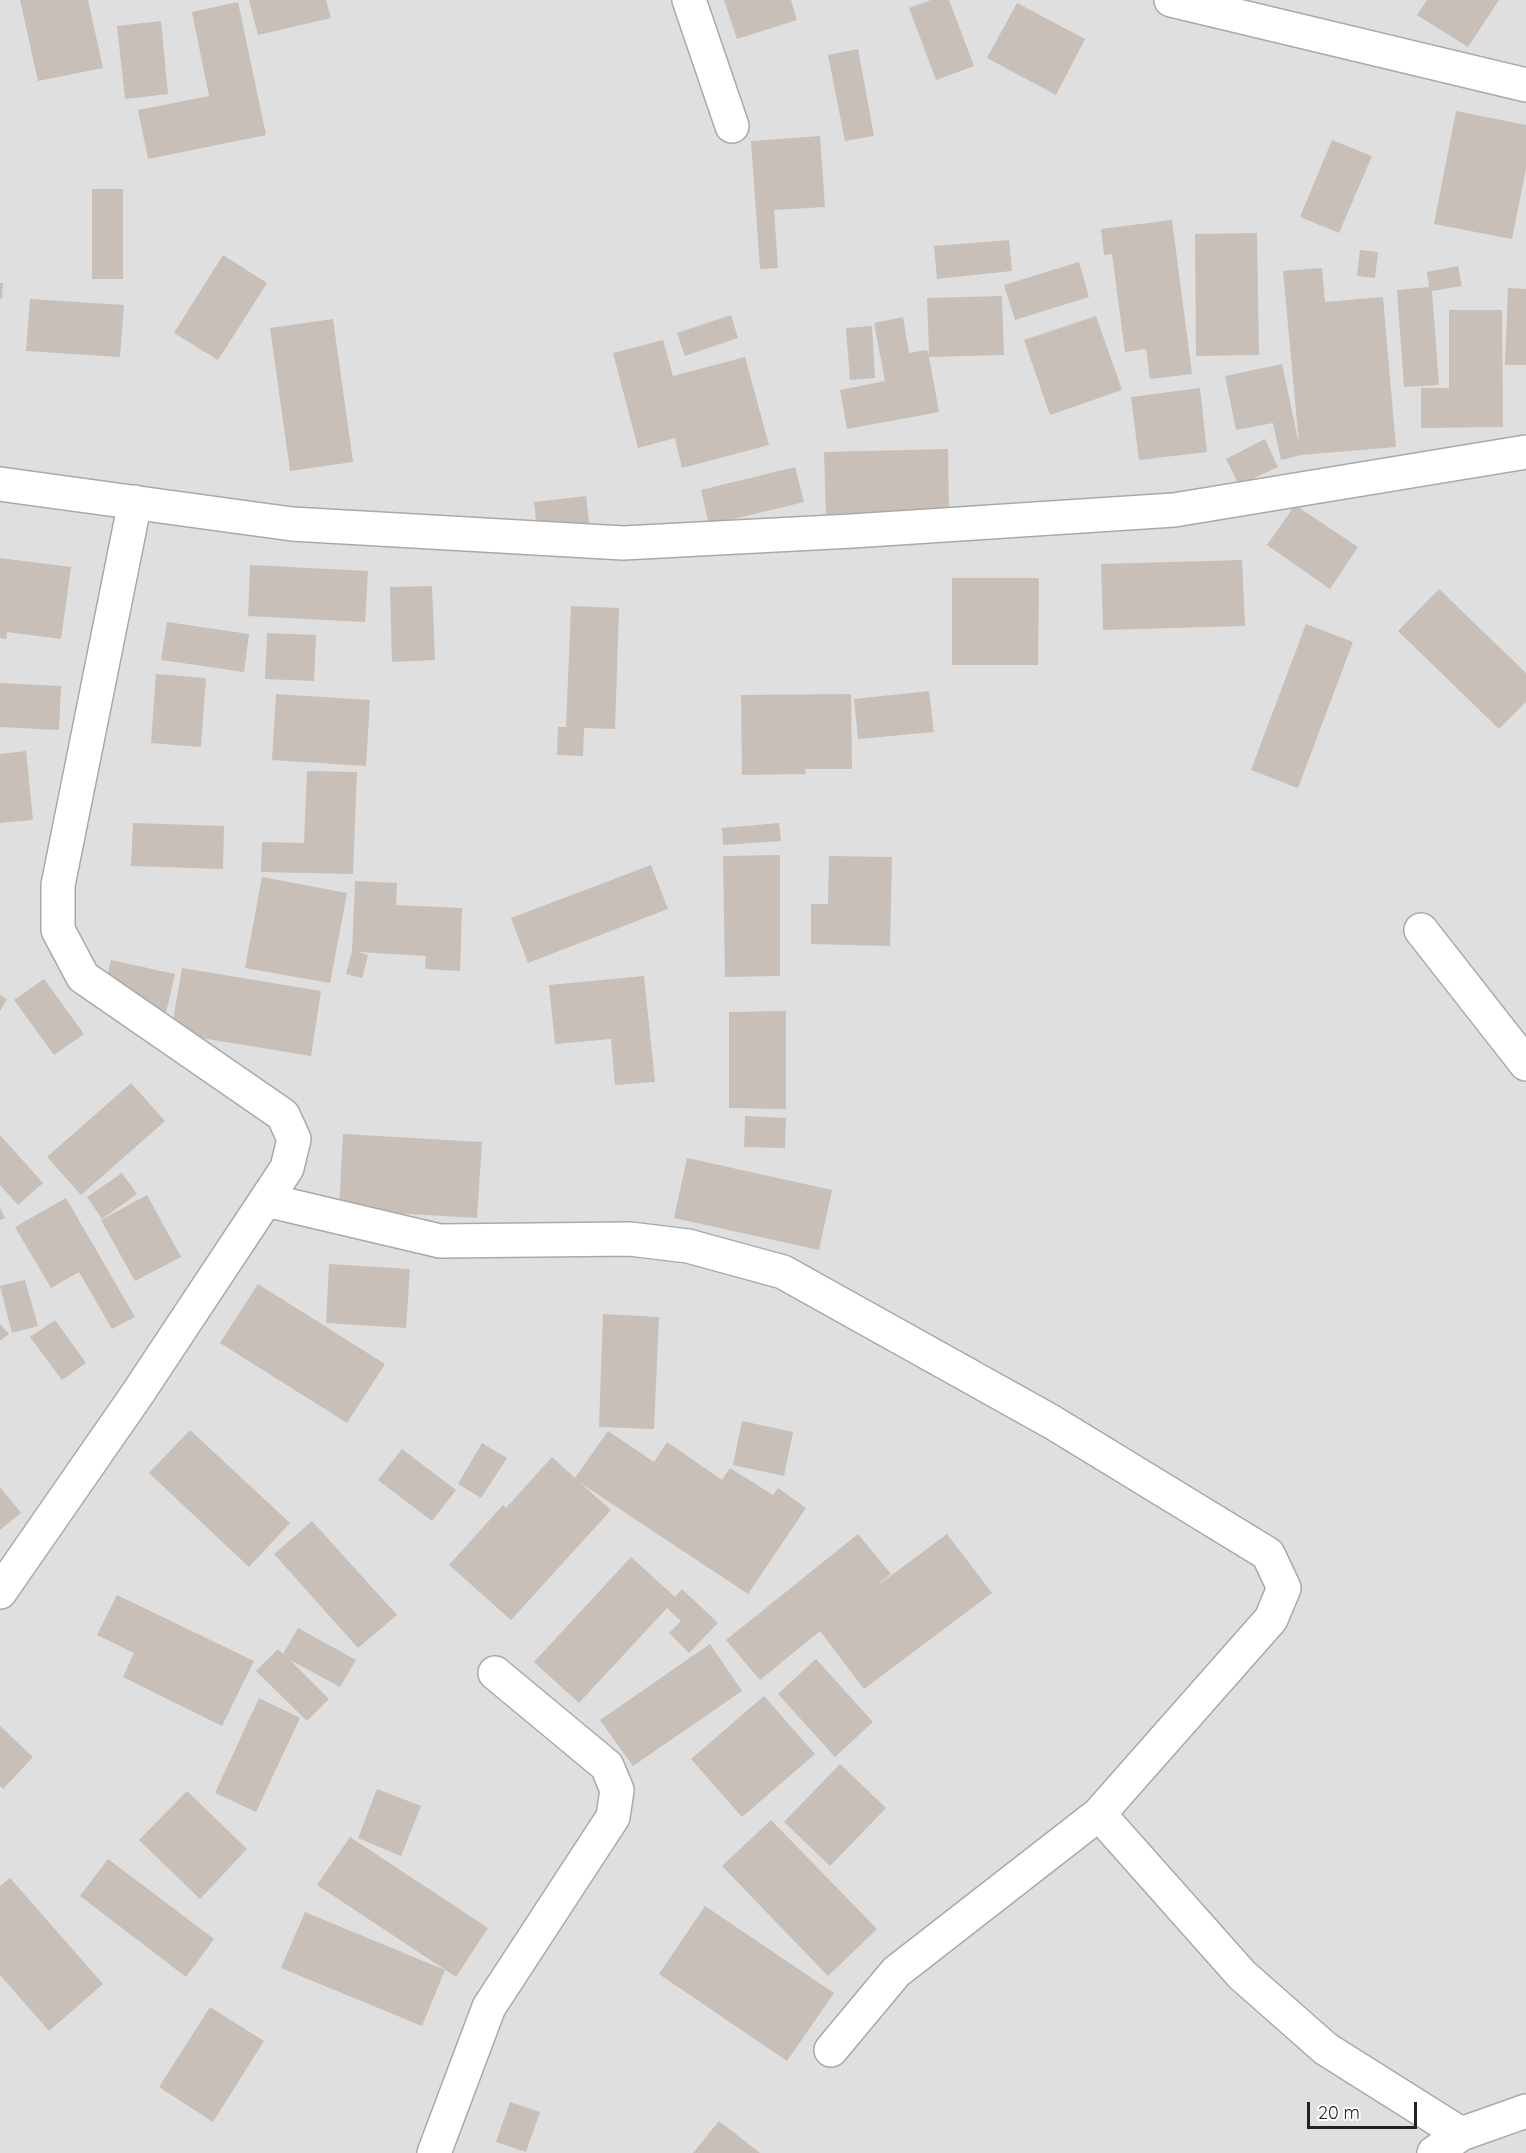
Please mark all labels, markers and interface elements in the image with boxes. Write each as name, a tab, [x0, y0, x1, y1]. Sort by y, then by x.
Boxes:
scale bar	[1310, 2090, 1420, 2128]
text: 20 m	[1318, 2101, 1360, 2124]

